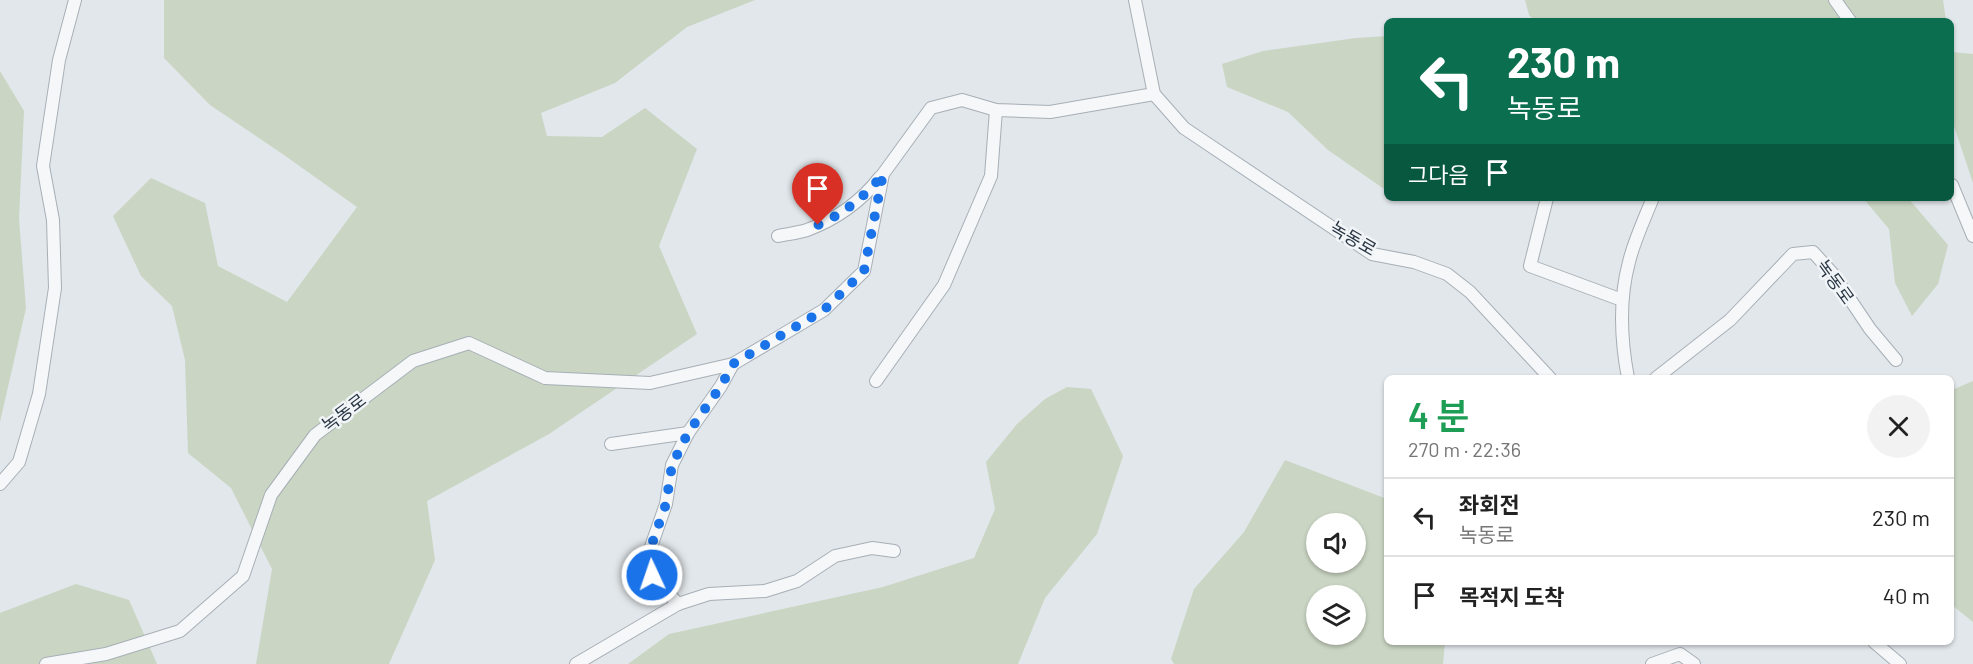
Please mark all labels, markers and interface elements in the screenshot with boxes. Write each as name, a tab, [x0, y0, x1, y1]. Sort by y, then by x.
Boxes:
text: 230 m	[1507, 36, 1620, 86]
icon: left	[1408, 42, 1486, 120]
text: 녹동로	[1507, 91, 1582, 123]
icon: arrive	[1481, 156, 1514, 189]
text: 그다음	[1408, 161, 1469, 187]
pin	[792, 163, 843, 225]
icon: arrive	[801, 172, 834, 205]
street label: 녹동로	[1326, 216, 1381, 260]
street label: 녹동로	[1812, 255, 1859, 308]
street label: 녹동로	[317, 388, 370, 436]
text: 4 분	[1408, 393, 1469, 436]
button: close	[1867, 395, 1930, 458]
text: 270 m · 22:36	[1408, 437, 1521, 461]
text: 좌회전	[1459, 491, 1520, 517]
icon: left	[1408, 501, 1441, 534]
text: 230 m	[1872, 504, 1930, 530]
map controls	[1306, 513, 1366, 645]
button: sound	[1306, 513, 1366, 573]
text: 녹동로	[1459, 522, 1514, 546]
position arrow	[620, 543, 684, 607]
icon: arrive	[1408, 579, 1441, 612]
text: 40 m	[1883, 582, 1930, 608]
text: 목적지 도착	[1459, 583, 1565, 609]
button: layers	[1306, 585, 1366, 645]

